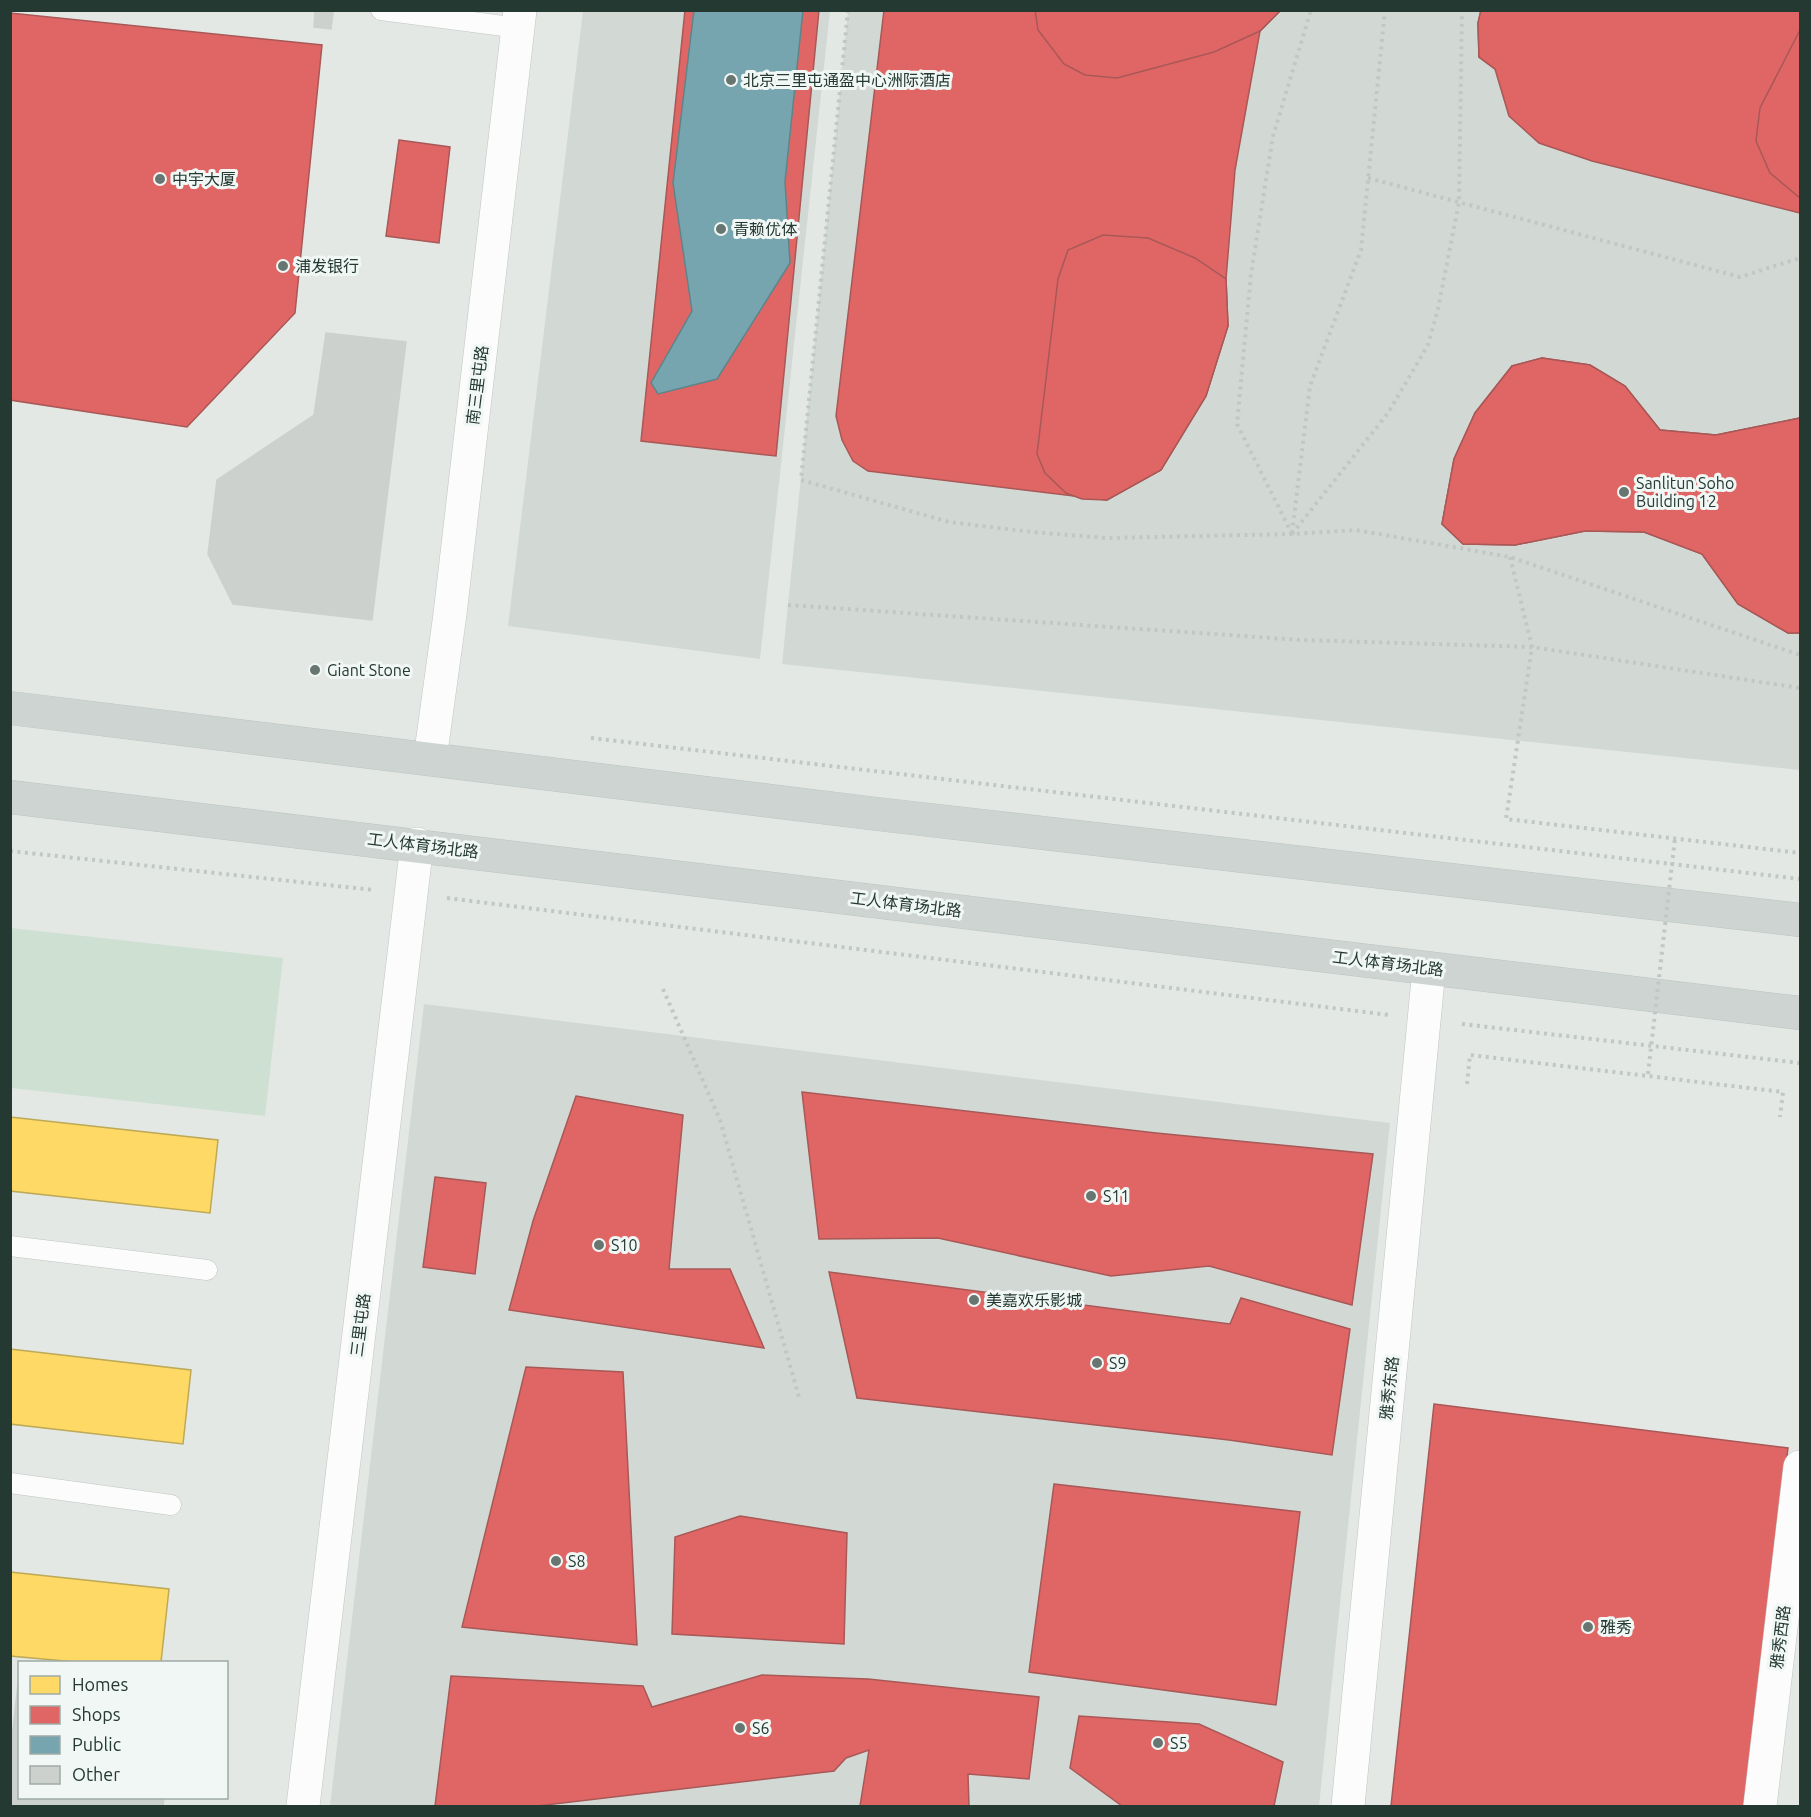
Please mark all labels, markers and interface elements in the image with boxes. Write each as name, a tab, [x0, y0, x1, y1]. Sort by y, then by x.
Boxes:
place label: 北京三里屯通盈中心洲际酒店	[743, 71, 951, 89]
marker: 北京三里屯通盈中心洲际酒店	[724, 73, 738, 87]
place label: 中宇大厦	[172, 170, 236, 188]
marker: 中宇大厦	[153, 172, 167, 186]
place label: 青赖优体	[733, 220, 797, 238]
marker: 青赖优体	[714, 222, 728, 236]
place label: 浦发银行	[295, 257, 359, 275]
marker: 浦发银行	[276, 259, 290, 273]
street label: 南三里屯路	[463, 344, 491, 426]
place label: Sanlitun Soho Building 12	[1636, 474, 1734, 510]
marker: Sanlitun Soho Building 12	[1617, 485, 1631, 499]
place label: Giant Stone	[327, 661, 411, 679]
marker: Giant Stone	[308, 663, 322, 677]
street label: 工人体育场北路	[366, 829, 480, 861]
street label: 工人体育场北路	[849, 888, 963, 920]
street label: 工人体育场北路	[1331, 947, 1445, 979]
place label: S11	[1103, 1187, 1129, 1205]
marker: S11	[1084, 1189, 1098, 1203]
place label: S10	[611, 1236, 637, 1254]
marker: S10	[592, 1238, 606, 1252]
place label: 美嘉欢乐影城	[986, 1291, 1082, 1309]
street label: 三里屯路	[347, 1292, 373, 1358]
marker: 美嘉欢乐影城	[967, 1293, 981, 1307]
place label: S9	[1109, 1354, 1126, 1372]
street label: 雅秀东路	[1377, 1355, 1401, 1421]
marker: S9	[1090, 1356, 1104, 1370]
place label: S8	[568, 1552, 585, 1570]
marker: S8	[549, 1554, 563, 1568]
street label: 雅秀西路	[1767, 1604, 1793, 1670]
place label: 雅秀	[1600, 1618, 1632, 1636]
marker: 雅秀	[1581, 1620, 1595, 1634]
legend	[18, 1661, 228, 1799]
text: Homes	[72, 1674, 129, 1694]
text: Shops	[72, 1704, 121, 1724]
place label: S6	[752, 1719, 769, 1737]
marker: S6	[733, 1721, 747, 1735]
text: Public	[72, 1734, 121, 1754]
place label: S5	[1170, 1734, 1187, 1752]
marker: S5	[1151, 1736, 1165, 1750]
text: Other	[72, 1764, 120, 1784]

